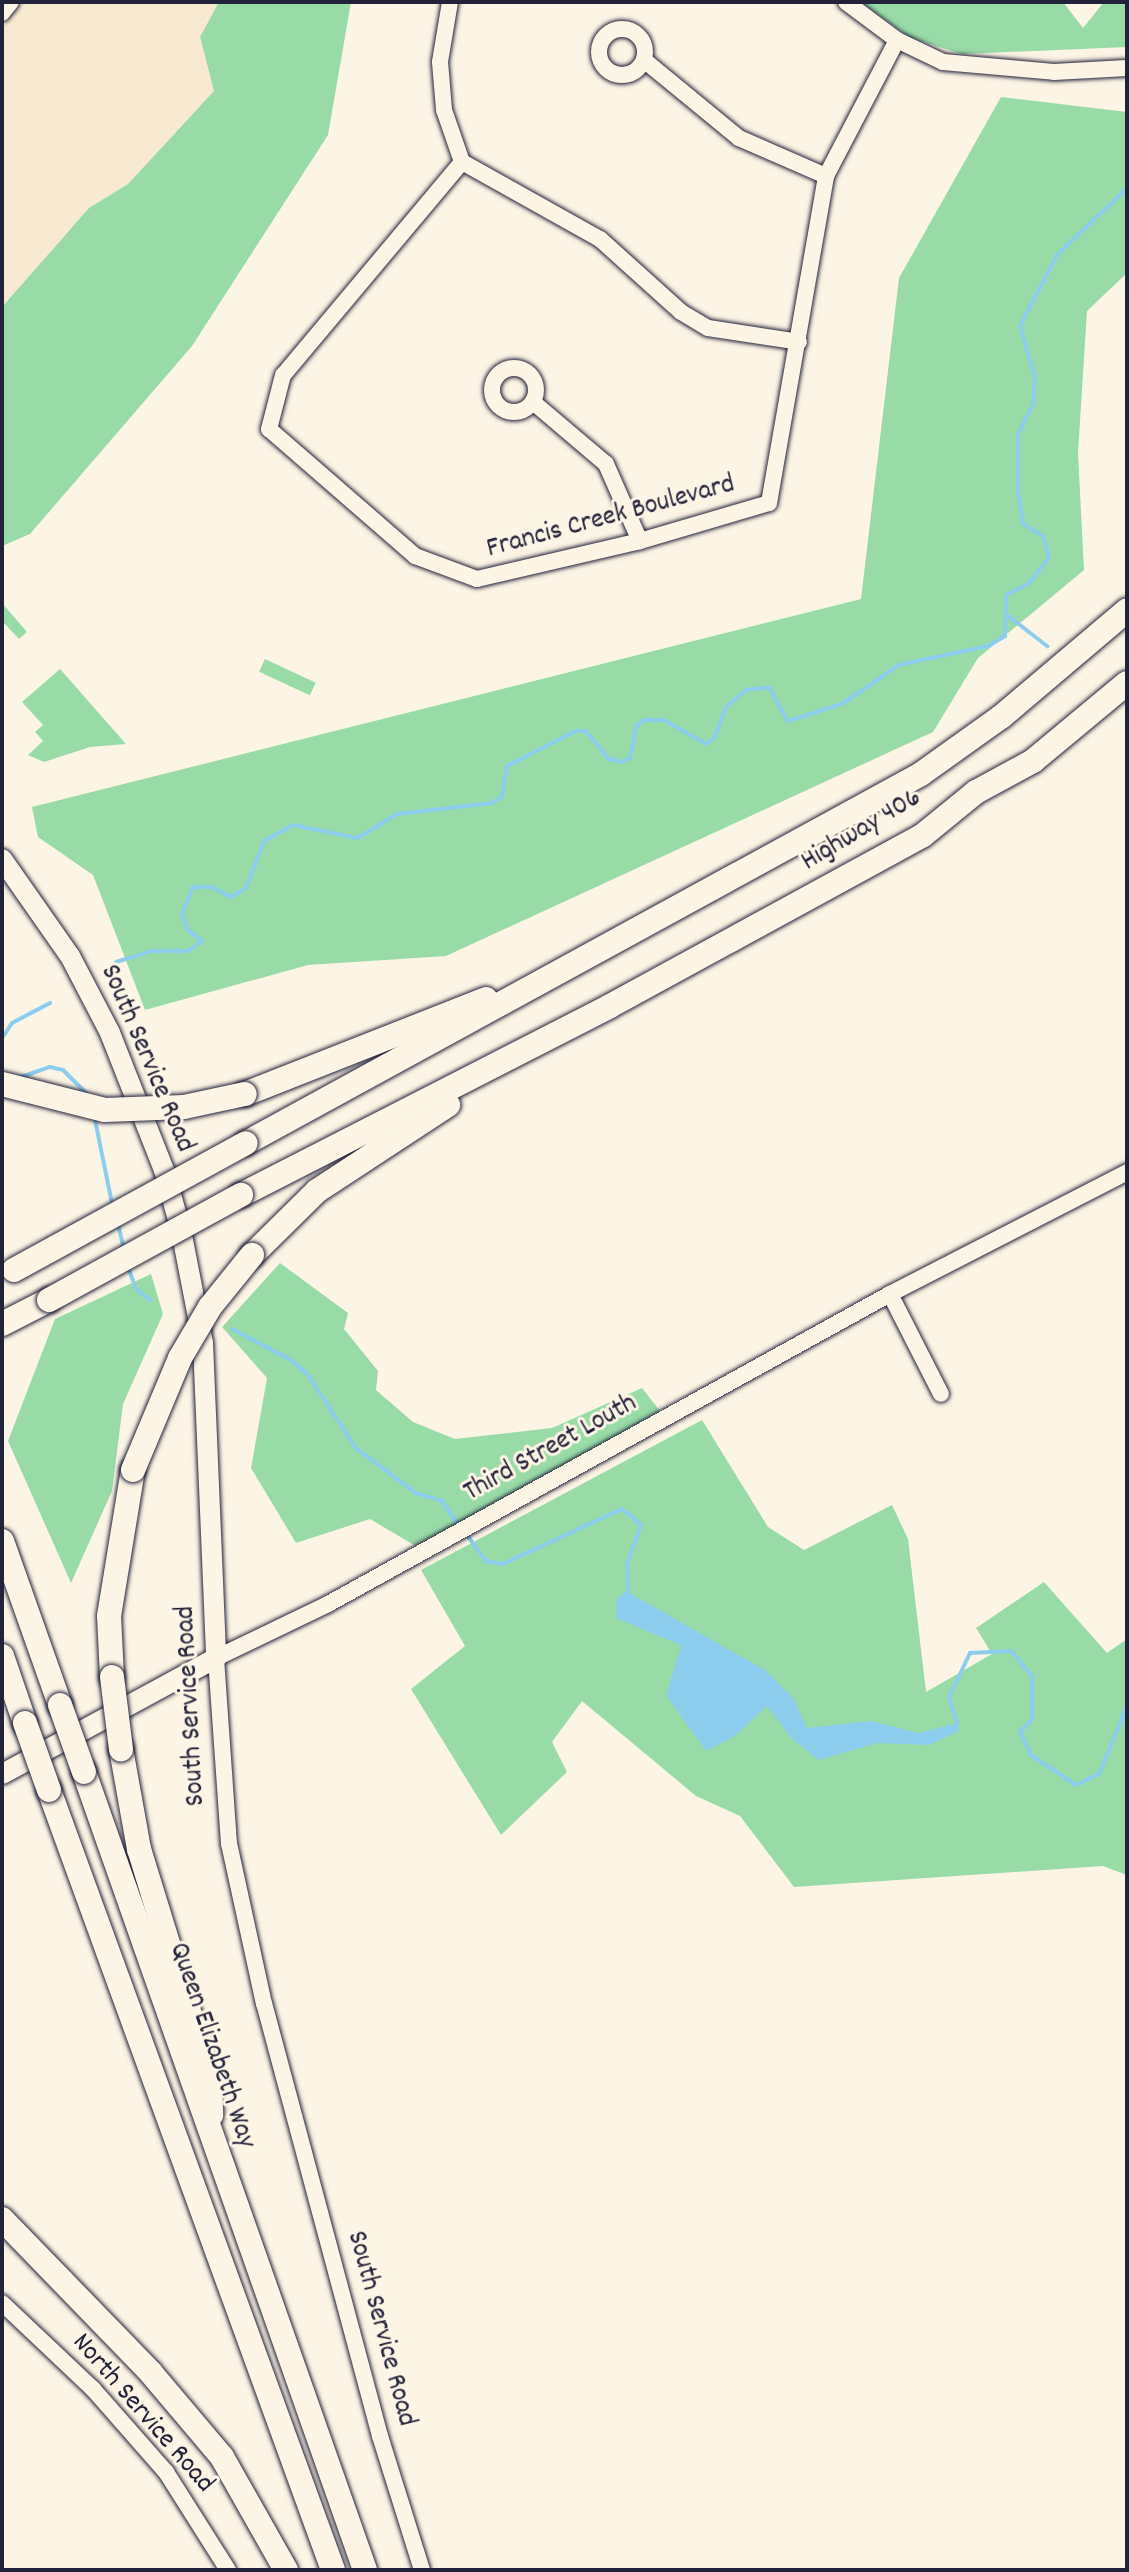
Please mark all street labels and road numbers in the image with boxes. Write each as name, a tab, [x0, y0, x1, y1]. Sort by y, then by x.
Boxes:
street label: Francis Creek Boulevard	[483, 469, 739, 567]
street label: Highway 406	[796, 782, 928, 880]
street label: South Service Road	[91, 960, 201, 1158]
street label: Third Street Louth	[459, 1388, 643, 1510]
street label: South Service Road	[170, 1605, 214, 1807]
street label: Queen Elizabeth Way	[160, 1939, 262, 2153]
street label: South Service Road	[338, 2228, 422, 2430]
street label: North Service Road	[64, 2327, 220, 2501]

